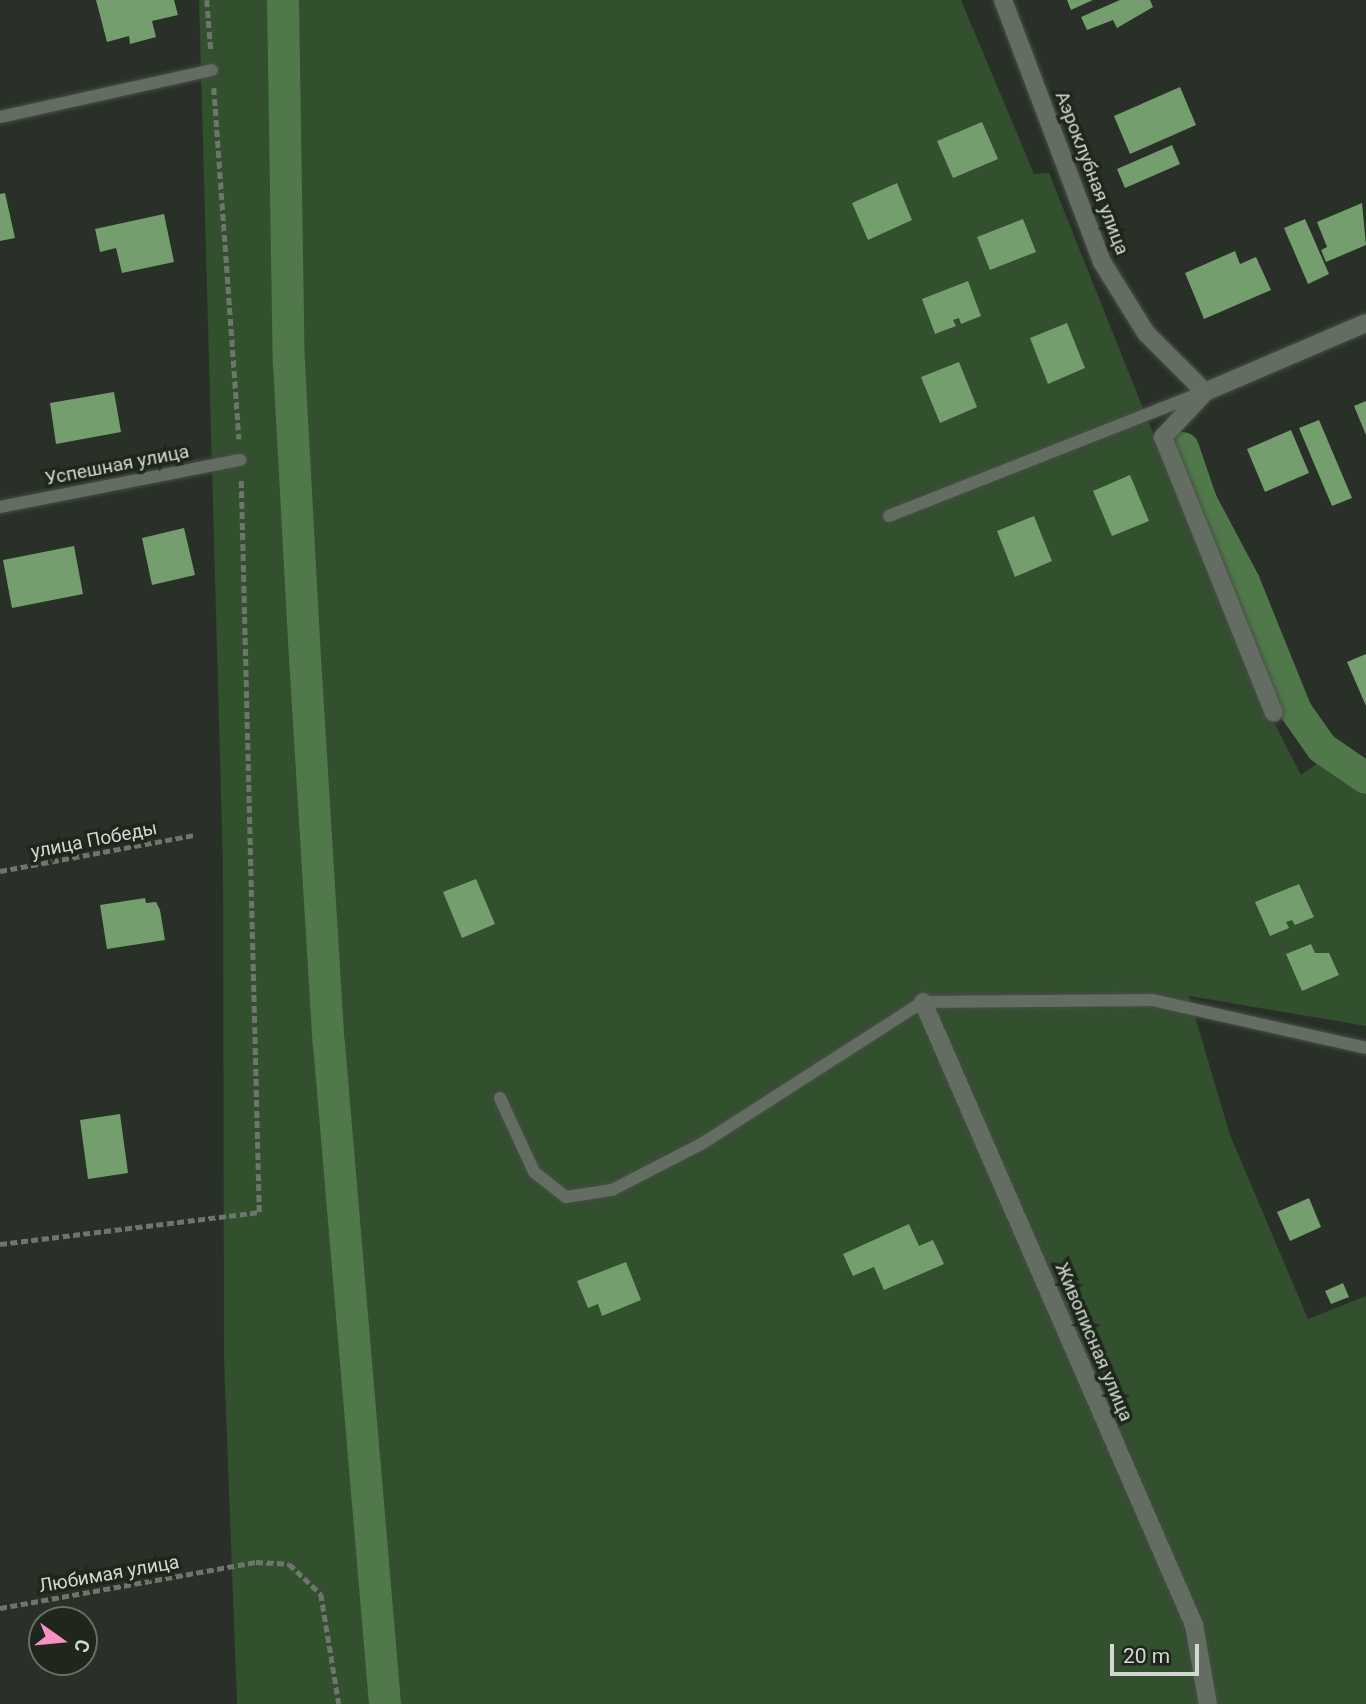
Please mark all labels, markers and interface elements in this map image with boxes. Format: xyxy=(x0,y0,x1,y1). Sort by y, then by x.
street label: Аэроклубная улица xyxy=(1050,88,1134,258)
street label: Успешная улица xyxy=(43,440,191,490)
street label: улица Победы xyxy=(29,817,159,863)
street label: Живописная улица xyxy=(1050,1259,1138,1425)
street label: Любимая улица xyxy=(37,1550,181,1598)
north arrow xyxy=(28,1606,98,1676)
scale bar xyxy=(1114,1630,1203,1674)
text: С xyxy=(69,1637,95,1655)
text: 20 m xyxy=(1123,1644,1170,1668)

